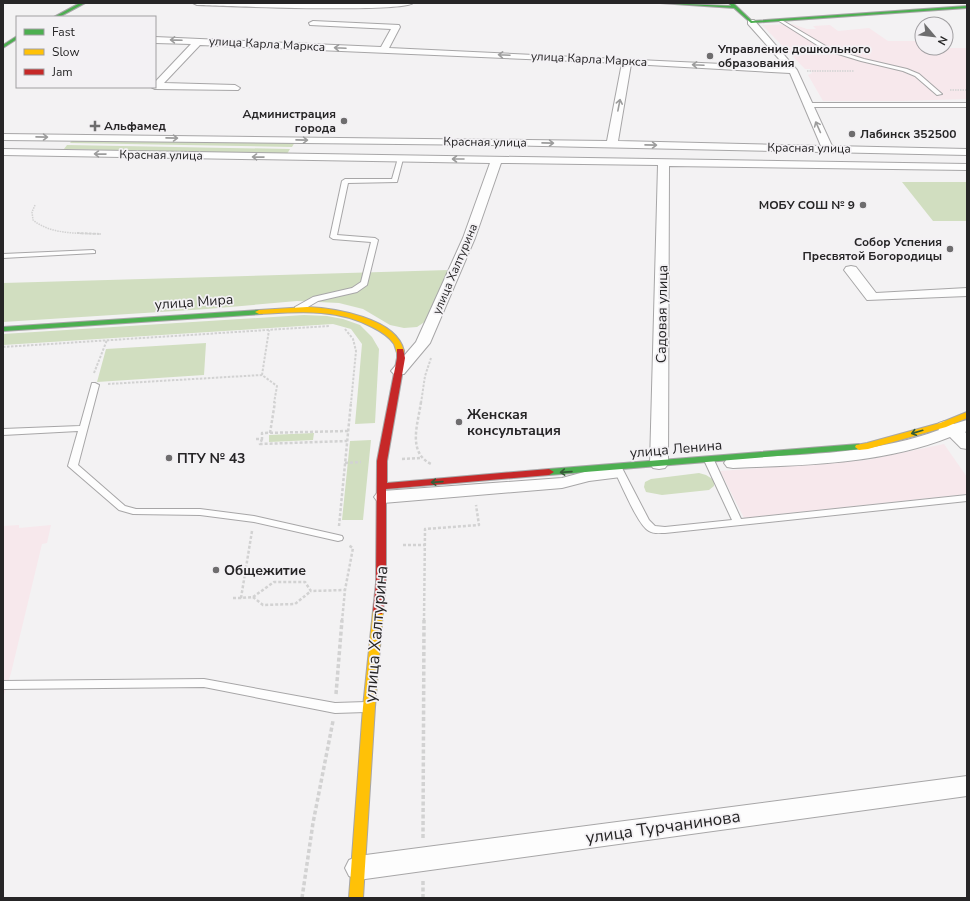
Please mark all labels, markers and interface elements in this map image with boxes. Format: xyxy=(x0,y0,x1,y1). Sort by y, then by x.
legend xyxy=(16,16,156,88)
north arrow xyxy=(914,16,954,56)
text: Fast xyxy=(52,24,75,40)
street label: улица Карла Маркса xyxy=(208,33,326,55)
text: N xyxy=(934,33,951,48)
one-way arrow xyxy=(170,36,183,44)
place label: Управление дошкольного образования xyxy=(717,41,871,71)
text: Slow xyxy=(52,44,80,60)
one-way arrow xyxy=(334,44,347,51)
street label: улица Карла Маркса xyxy=(530,48,648,70)
marker: Управление дошкольного образования xyxy=(705,51,715,61)
one-way arrow xyxy=(498,52,511,59)
one-way arrow xyxy=(692,61,705,68)
text: Jam xyxy=(51,64,73,80)
one-way arrow xyxy=(615,99,623,112)
place label: Администрация города xyxy=(243,106,336,136)
marker: Администрация города xyxy=(339,116,349,126)
place label: Альфамед xyxy=(104,118,166,134)
marker: Альфамед xyxy=(89,120,101,132)
one-way arrow xyxy=(814,121,821,133)
place label: Лабинск 352500 xyxy=(860,126,956,142)
marker: Лабинск 352500 xyxy=(847,129,857,139)
one-way arrow xyxy=(35,133,48,141)
street label: Красная улица xyxy=(443,133,527,151)
one-way arrow xyxy=(165,134,178,142)
one-way arrow xyxy=(295,136,308,144)
one-way arrow xyxy=(541,139,554,147)
street label: Красная улица xyxy=(767,139,851,157)
one-way arrow xyxy=(644,141,657,149)
street label: Красная улица xyxy=(119,146,203,164)
one-way arrow xyxy=(94,150,107,158)
one-way arrow xyxy=(252,153,265,161)
one-way arrow xyxy=(452,155,465,163)
place label: МОБУ СОШ № 9 xyxy=(759,197,855,213)
marker: МОБУ СОШ № 9 xyxy=(858,200,868,210)
street label: улица Халтурина xyxy=(429,221,481,317)
place label: Собор Успения Пресвятой Богородицы xyxy=(803,234,942,264)
marker: Собор Успения Пресвятой Богородицы xyxy=(945,244,955,254)
street label: Садовая улица xyxy=(652,265,672,363)
street label: улица Мира xyxy=(154,290,234,314)
place label: Женская консультация xyxy=(467,405,561,440)
marker: Женская консультация xyxy=(454,417,464,427)
one-way arrow xyxy=(911,429,924,436)
street label: улица Ленина xyxy=(629,435,723,463)
place label: ПТУ № 43 xyxy=(177,449,245,468)
marker: ПТУ № 43 xyxy=(164,453,174,463)
one-way arrow xyxy=(560,469,573,476)
one-way arrow xyxy=(430,479,443,486)
place label: Общежитие xyxy=(224,561,306,580)
marker: Общежитие xyxy=(211,565,221,575)
street label: улица Халтурина xyxy=(359,565,393,703)
street label: улица Турчанинова xyxy=(584,805,742,849)

